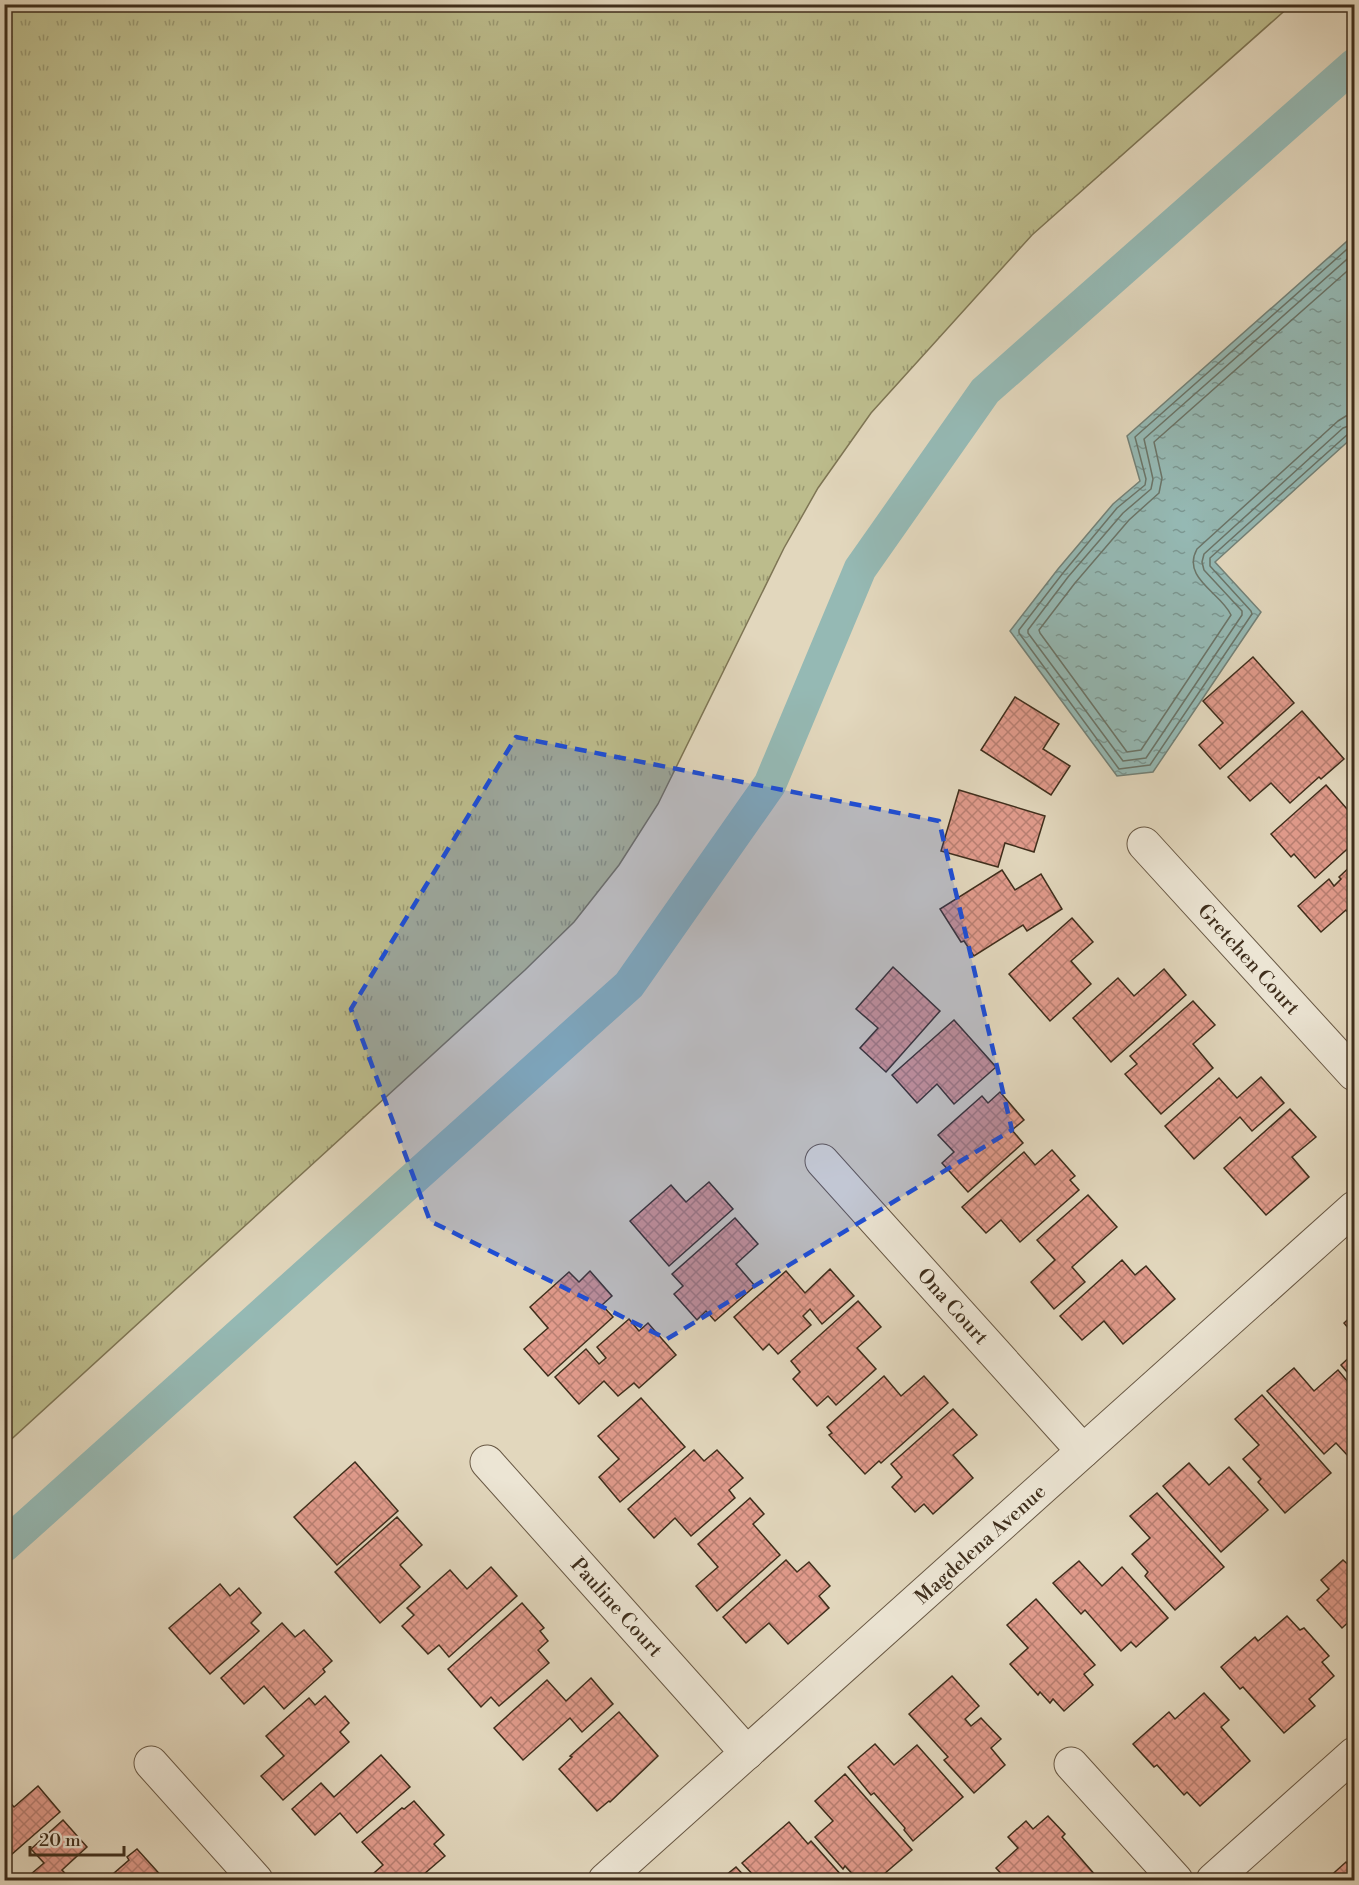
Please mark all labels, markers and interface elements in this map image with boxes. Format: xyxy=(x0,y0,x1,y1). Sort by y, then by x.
street label: Gretchen Court xyxy=(1191,899,1304,1021)
street label: Ona Court xyxy=(911,1264,993,1350)
street label: Magdelena Avenue xyxy=(910,1480,1052,1611)
street label: Pauline Court xyxy=(565,1553,667,1663)
scale bar xyxy=(30,1819,124,1857)
text: 20 m xyxy=(39,1829,81,1852)

